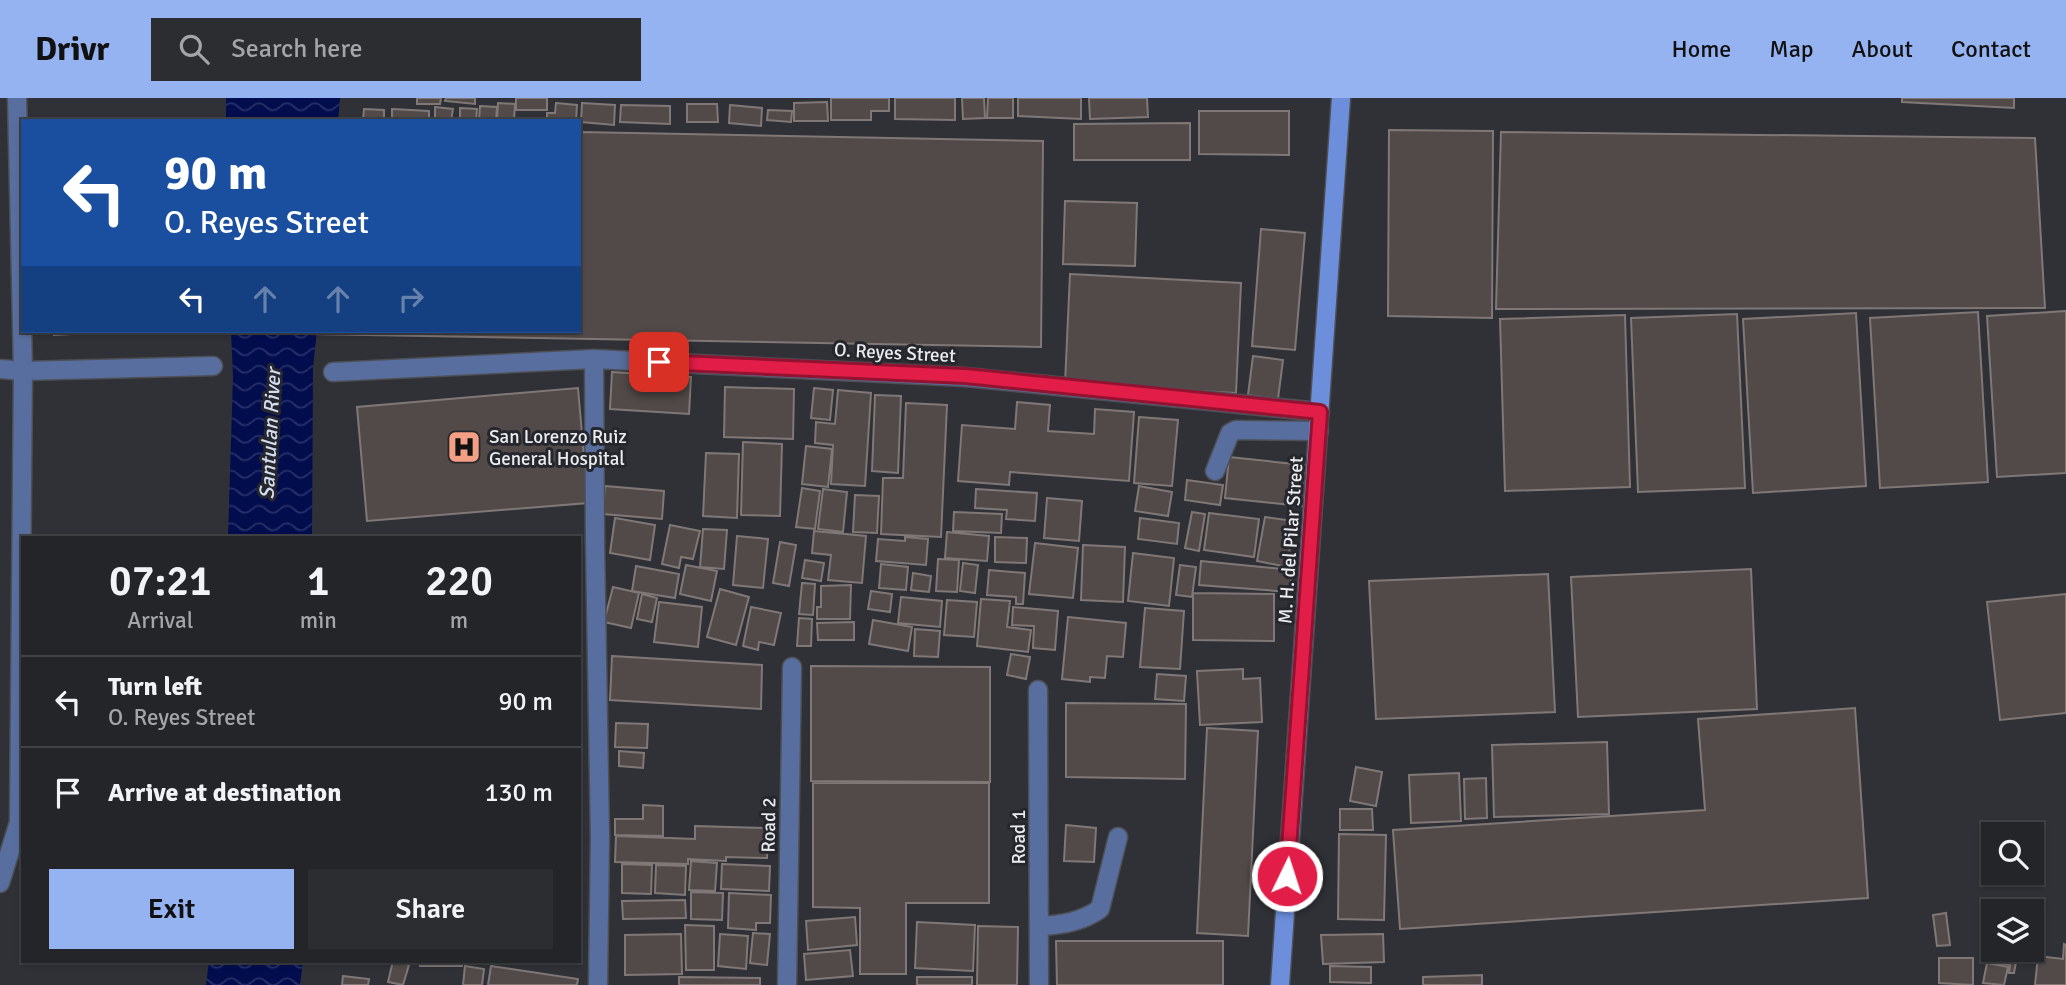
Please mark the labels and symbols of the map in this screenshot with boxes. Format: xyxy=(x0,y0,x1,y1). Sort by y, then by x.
pin xyxy=(629,332,689,392)
street label: O. Reyes Street xyxy=(834,338,957,368)
water label: Santulan River xyxy=(254,365,287,500)
place label: San Lorenzo Ruiz General Hospital xyxy=(489,425,627,471)
hospital icon: San Lorenzo Ruiz General Hospital xyxy=(445,428,483,466)
street label: M. H. del Pilar Street xyxy=(1273,455,1309,625)
street label: Road 2 xyxy=(757,797,781,853)
street label: Road 1 xyxy=(1007,809,1031,865)
position arrow xyxy=(1250,839,1324,913)

